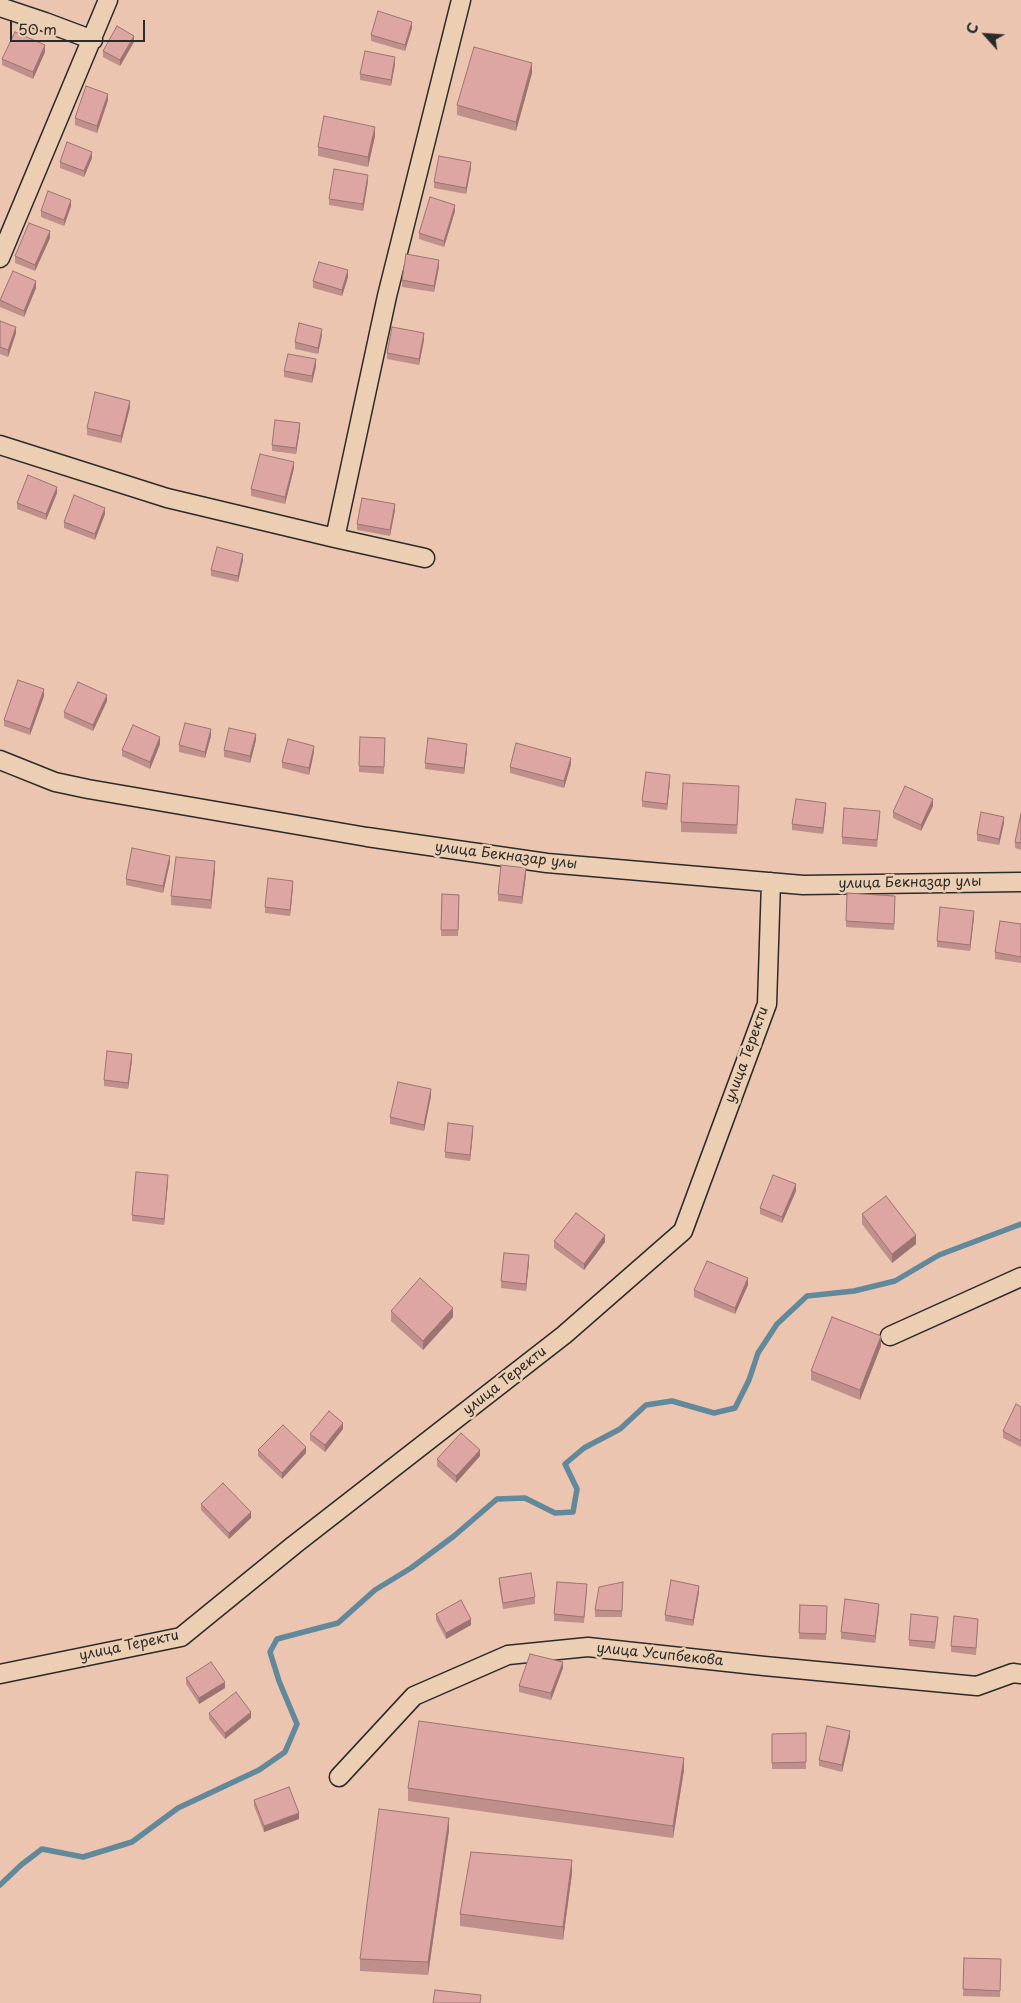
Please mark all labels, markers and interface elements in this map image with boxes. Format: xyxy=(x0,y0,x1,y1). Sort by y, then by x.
scale bar xyxy=(12,10,148,42)
north arrow xyxy=(961,10,1011,60)
text: 50 m xyxy=(18,17,57,40)
text: С xyxy=(960,19,984,38)
street label: улица Бекназар улы xyxy=(434,839,578,873)
street label: улица Бекназар улы xyxy=(838,873,982,893)
street label: улица Теректи xyxy=(722,1005,772,1105)
street label: улица Теректи xyxy=(460,1343,550,1419)
street label: улица Теректи xyxy=(78,1627,180,1665)
street label: улица Усипбекова xyxy=(596,1640,724,1670)

